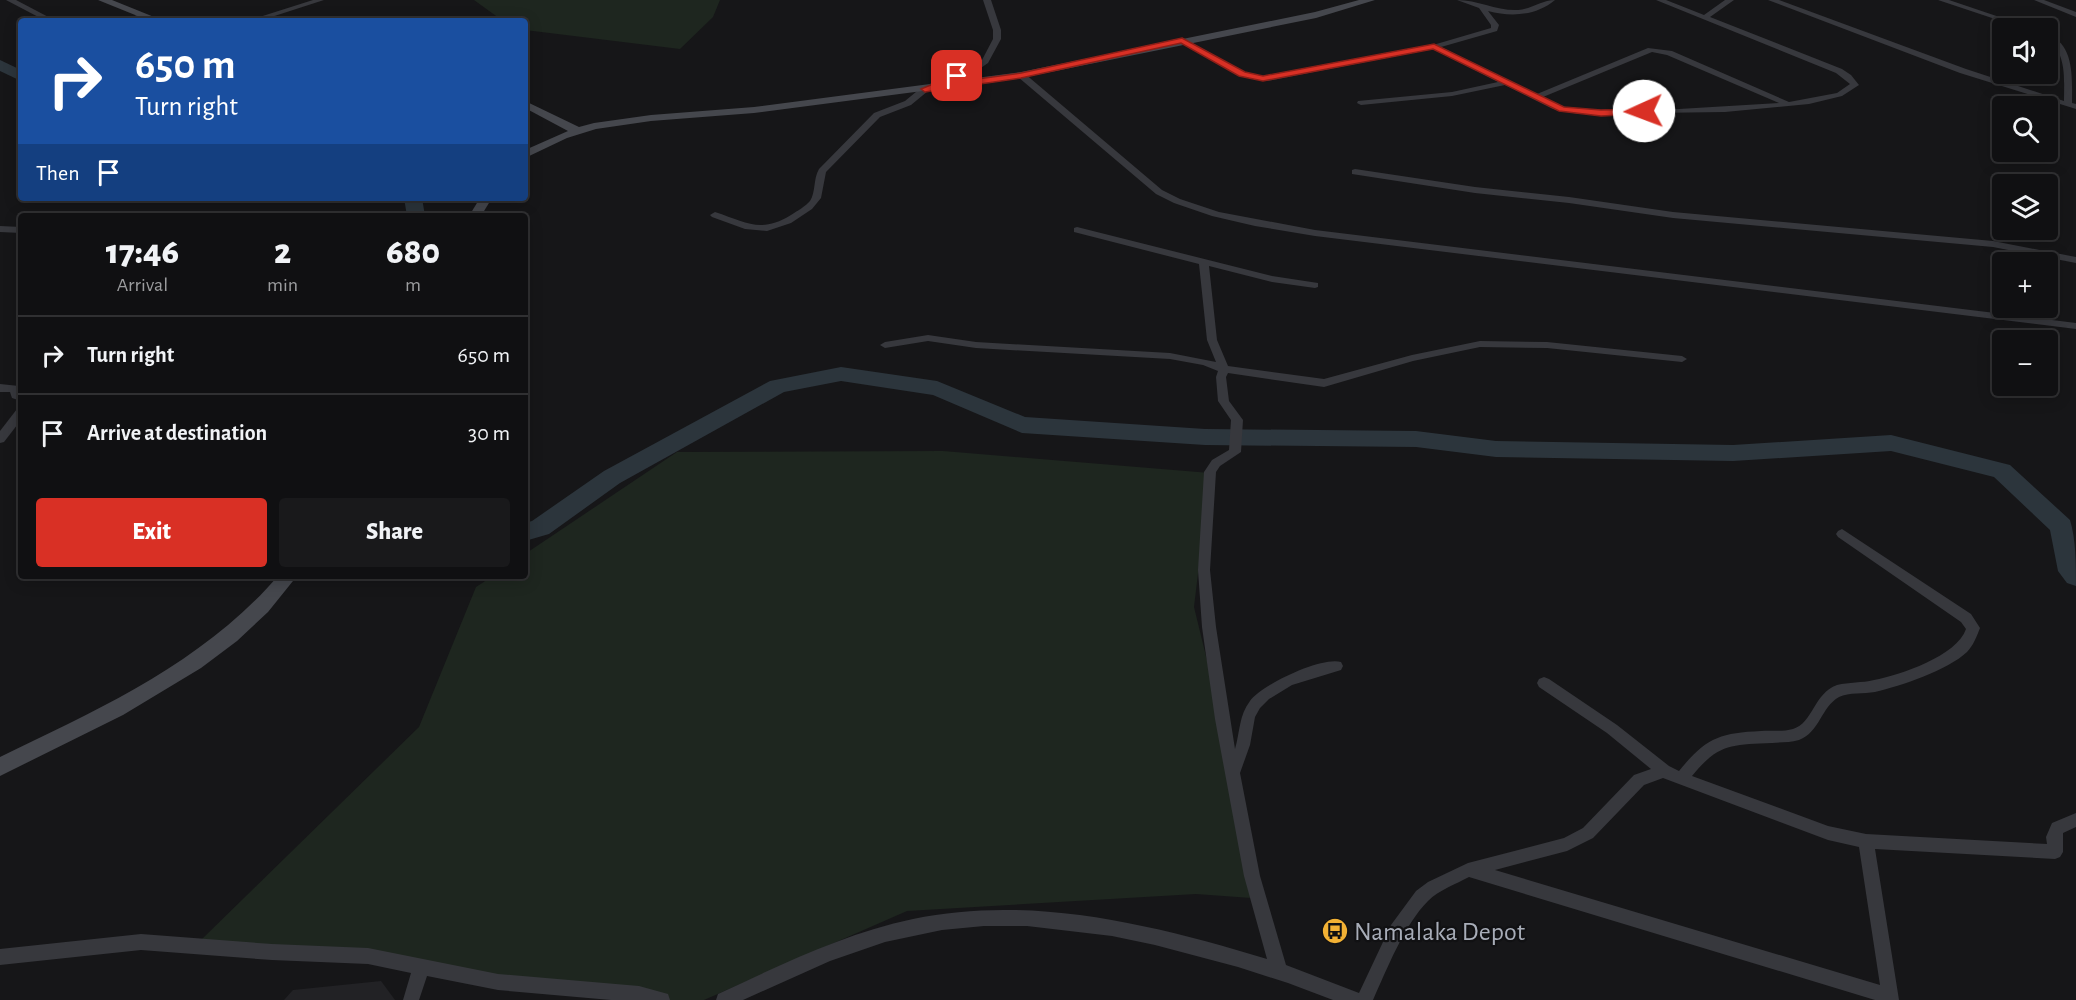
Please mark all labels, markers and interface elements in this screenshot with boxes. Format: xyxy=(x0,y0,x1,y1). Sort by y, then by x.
map controls xyxy=(1992,18,2058,396)
button: sound xyxy=(1992,18,2058,84)
icon: right xyxy=(36,42,114,120)
text: 650 m xyxy=(135,44,236,86)
pin xyxy=(931,50,982,101)
icon: arrive xyxy=(940,59,973,92)
position arrow xyxy=(1612,79,1676,143)
text: Turn right xyxy=(135,93,238,120)
button: search xyxy=(1992,96,2058,162)
icon: arrive xyxy=(92,156,125,189)
text: Then xyxy=(36,162,80,184)
button: layers xyxy=(1992,174,2058,240)
text: 17:46 xyxy=(106,234,179,270)
text: 2 xyxy=(274,234,291,270)
text: 680 xyxy=(386,234,440,270)
button: + xyxy=(1992,252,2058,318)
text: Arrival xyxy=(117,275,168,295)
text: min xyxy=(267,275,298,295)
text: m xyxy=(405,275,421,295)
button: − xyxy=(1992,330,2058,396)
icon: right xyxy=(36,339,69,372)
text: Turn right xyxy=(87,344,174,366)
text: 650 m xyxy=(458,344,510,366)
icon: arrive xyxy=(36,417,69,450)
text: Arrive at destination xyxy=(87,422,267,444)
text: 30 m xyxy=(468,422,510,444)
button: Exit xyxy=(36,498,267,567)
button: Share xyxy=(279,498,510,567)
bus stop icon: Namalaka Depot xyxy=(1320,916,1350,946)
place label: Namalaka Depot xyxy=(1354,919,1525,945)

